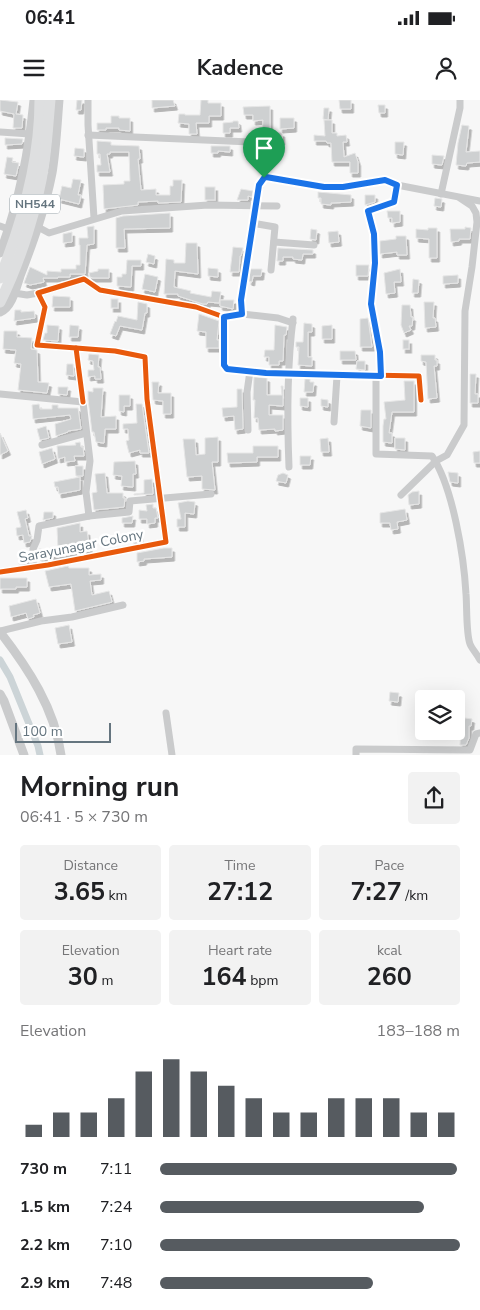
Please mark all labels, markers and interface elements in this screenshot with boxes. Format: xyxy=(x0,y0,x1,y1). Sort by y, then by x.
text: 06:41 xyxy=(25,5,75,31)
text: Kadence xyxy=(197,53,283,83)
icon: menu xyxy=(20,54,48,82)
icon: person xyxy=(432,54,460,82)
pin xyxy=(243,127,285,178)
icon: arrive xyxy=(250,134,278,162)
road number: NH544 xyxy=(10,195,60,214)
street label: Sarayunagar Colony xyxy=(17,524,146,567)
map controls xyxy=(415,690,465,740)
button: layers xyxy=(415,690,465,740)
scale bar xyxy=(15,720,111,743)
text: 100 m xyxy=(22,722,63,741)
text: Morning run xyxy=(20,768,179,806)
button: share xyxy=(408,772,460,824)
text: 06:41 · 5 × 730 m xyxy=(20,806,148,828)
text: Distance xyxy=(63,856,118,875)
text: Time xyxy=(224,856,256,875)
text: Pace xyxy=(374,856,404,875)
text: 3.65 xyxy=(54,875,105,909)
text: 27:12 xyxy=(207,875,273,909)
text: 7:27 xyxy=(350,875,402,909)
text: km xyxy=(105,886,128,905)
text: /km xyxy=(402,886,428,905)
text: Elevation xyxy=(62,941,120,960)
text: Heart rate xyxy=(208,941,272,960)
text: kcal xyxy=(377,941,402,960)
text: 30 xyxy=(68,960,98,994)
text: 164 xyxy=(202,960,247,994)
text: 260 xyxy=(367,960,412,994)
text: m xyxy=(98,971,113,990)
text: bpm xyxy=(247,971,278,990)
text: Elevation xyxy=(20,1020,86,1042)
text: 183–188 m xyxy=(377,1020,460,1042)
text: 730 m xyxy=(20,1158,67,1180)
text: 7:11 xyxy=(100,1158,132,1180)
text: 1.5 km xyxy=(20,1196,70,1218)
text: 7:24 xyxy=(100,1196,132,1218)
text: 2.2 km xyxy=(20,1234,70,1256)
text: 7:10 xyxy=(100,1234,132,1256)
text: 2.9 km xyxy=(20,1272,70,1294)
text: 7:48 xyxy=(100,1272,132,1294)

